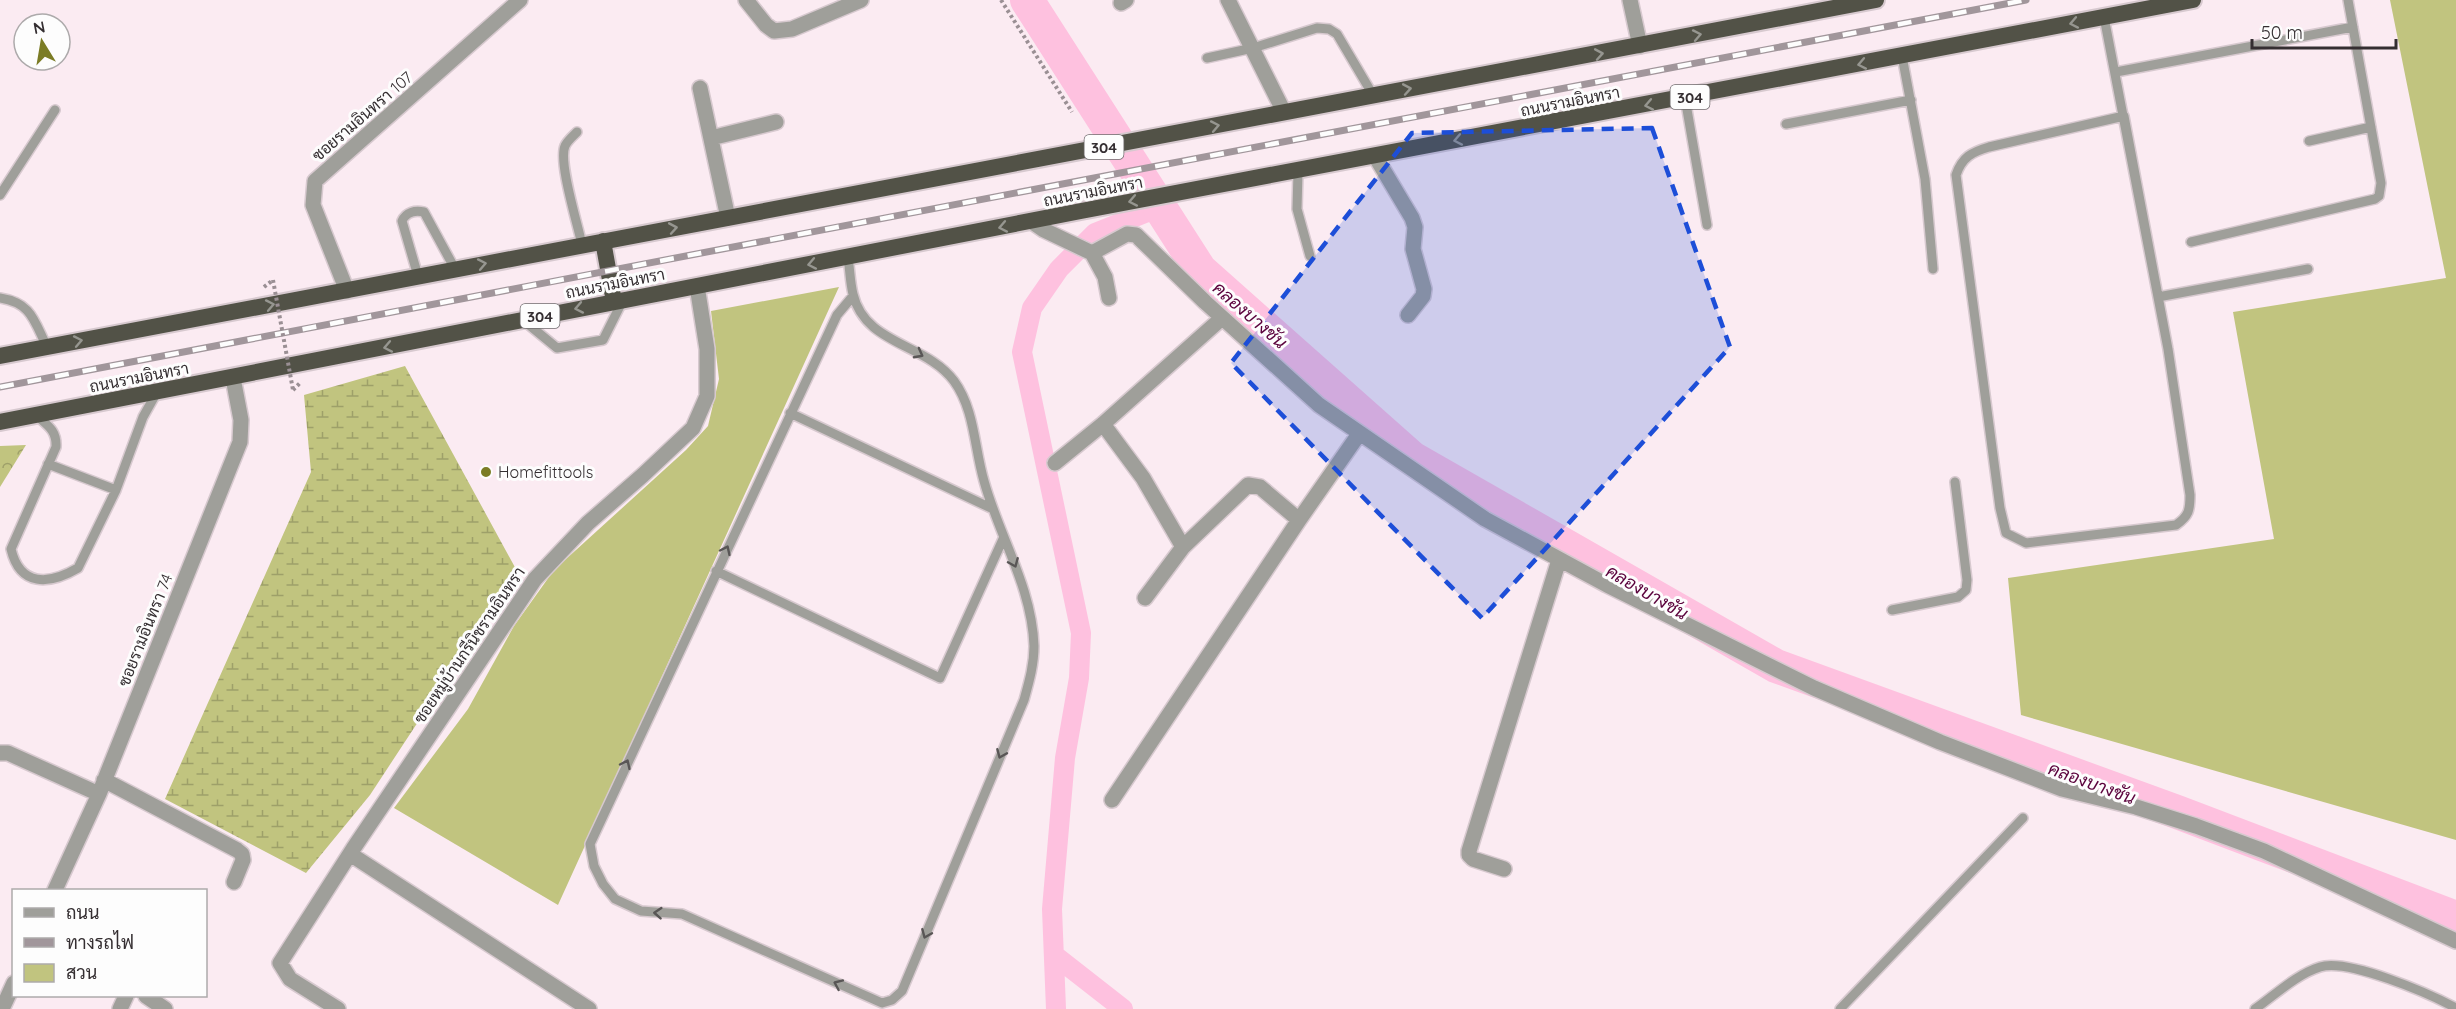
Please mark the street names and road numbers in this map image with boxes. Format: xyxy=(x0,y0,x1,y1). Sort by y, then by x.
street label: ซอยรามอินทรา 107 xyxy=(308,67,416,165)
street label: ถนนรามอินทรา xyxy=(1519,82,1621,120)
road number: 304 xyxy=(1670,85,1710,109)
road number: 304 xyxy=(1084,135,1124,159)
street label: ถนนรามอินทรา xyxy=(1042,172,1144,210)
street label: ถนนรามอินทรา xyxy=(564,264,666,302)
road number: 304 xyxy=(520,304,560,328)
street label: ถนนรามอินทรา xyxy=(88,358,190,396)
street label: ซอยหมู่บ้านกรีนิชรามอินทรา xyxy=(408,562,531,728)
street label: ซอยรามอินทรา 74 xyxy=(113,571,177,689)

